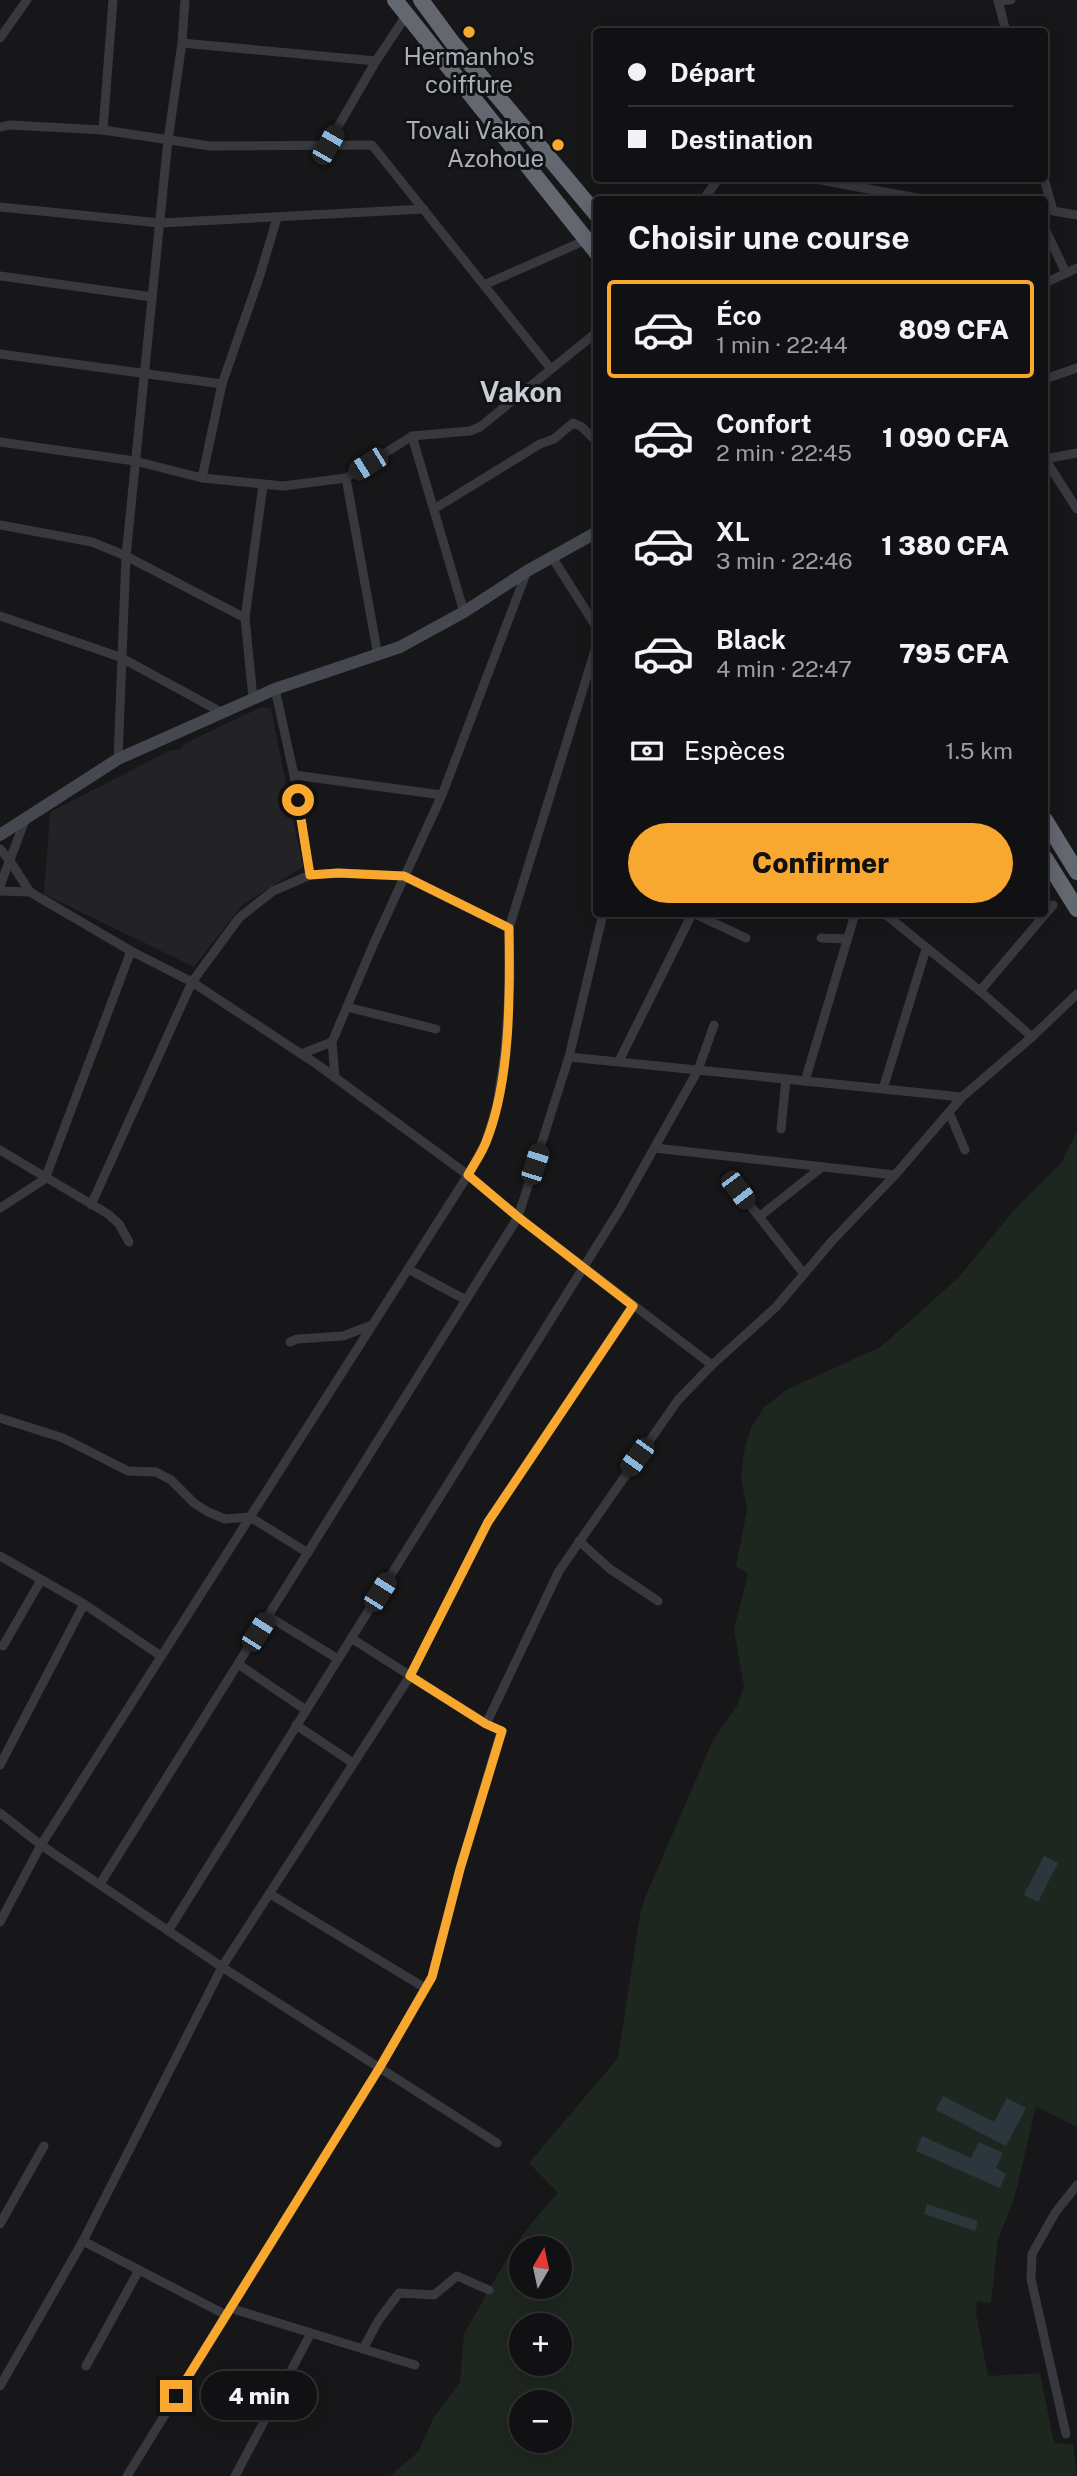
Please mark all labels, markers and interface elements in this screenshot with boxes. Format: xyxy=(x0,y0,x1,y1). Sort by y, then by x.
marker: Hermanho's coiffure xyxy=(461,24,477,40)
place label: Hermanho's coiffure xyxy=(403,42,535,98)
text: Départ xyxy=(670,57,756,88)
place label: Tovali Vakon Azohoue xyxy=(406,116,544,172)
car xyxy=(309,122,348,168)
text: Destination xyxy=(670,124,813,155)
marker: Tovali Vakon Azohoue xyxy=(550,137,566,153)
text: Choisir une course xyxy=(628,219,910,256)
icon: car xyxy=(632,298,695,361)
text: Éco xyxy=(716,300,762,331)
text: 809 CFA xyxy=(899,314,1009,345)
text: 1 min · 22:44 xyxy=(716,331,848,358)
district label: Vakon xyxy=(480,375,562,408)
icon: car xyxy=(632,406,695,469)
text: Confort xyxy=(716,408,812,439)
text: 1 090 CFA xyxy=(882,422,1009,453)
text: 2 min · 22:45 xyxy=(716,439,852,466)
car xyxy=(345,444,392,484)
icon: car xyxy=(632,514,695,577)
text: XL xyxy=(716,516,750,547)
text: 1 380 CFA xyxy=(881,530,1009,561)
text: 3 min · 22:46 xyxy=(716,547,853,574)
icon: car xyxy=(632,622,695,685)
text: Black xyxy=(716,624,786,655)
text: 795 CFA xyxy=(899,638,1009,669)
text: 4 min · 22:47 xyxy=(716,655,852,682)
icon: cash xyxy=(628,732,666,770)
text: Espèces xyxy=(684,735,785,766)
text: 1.5 km xyxy=(945,737,1013,764)
route start xyxy=(282,784,314,816)
button: Confirmer xyxy=(628,823,1013,903)
car xyxy=(519,1141,552,1187)
car xyxy=(717,1167,760,1213)
car xyxy=(617,1434,658,1480)
car xyxy=(360,1569,401,1615)
car xyxy=(238,1609,279,1655)
north arrow xyxy=(509,2236,572,2300)
map controls xyxy=(509,2236,572,2453)
button: + xyxy=(509,2313,572,2376)
callout: 4 min xyxy=(200,2372,316,2420)
route end xyxy=(160,2380,192,2412)
text: 4 min xyxy=(228,2382,290,2409)
button: − xyxy=(509,2390,572,2453)

